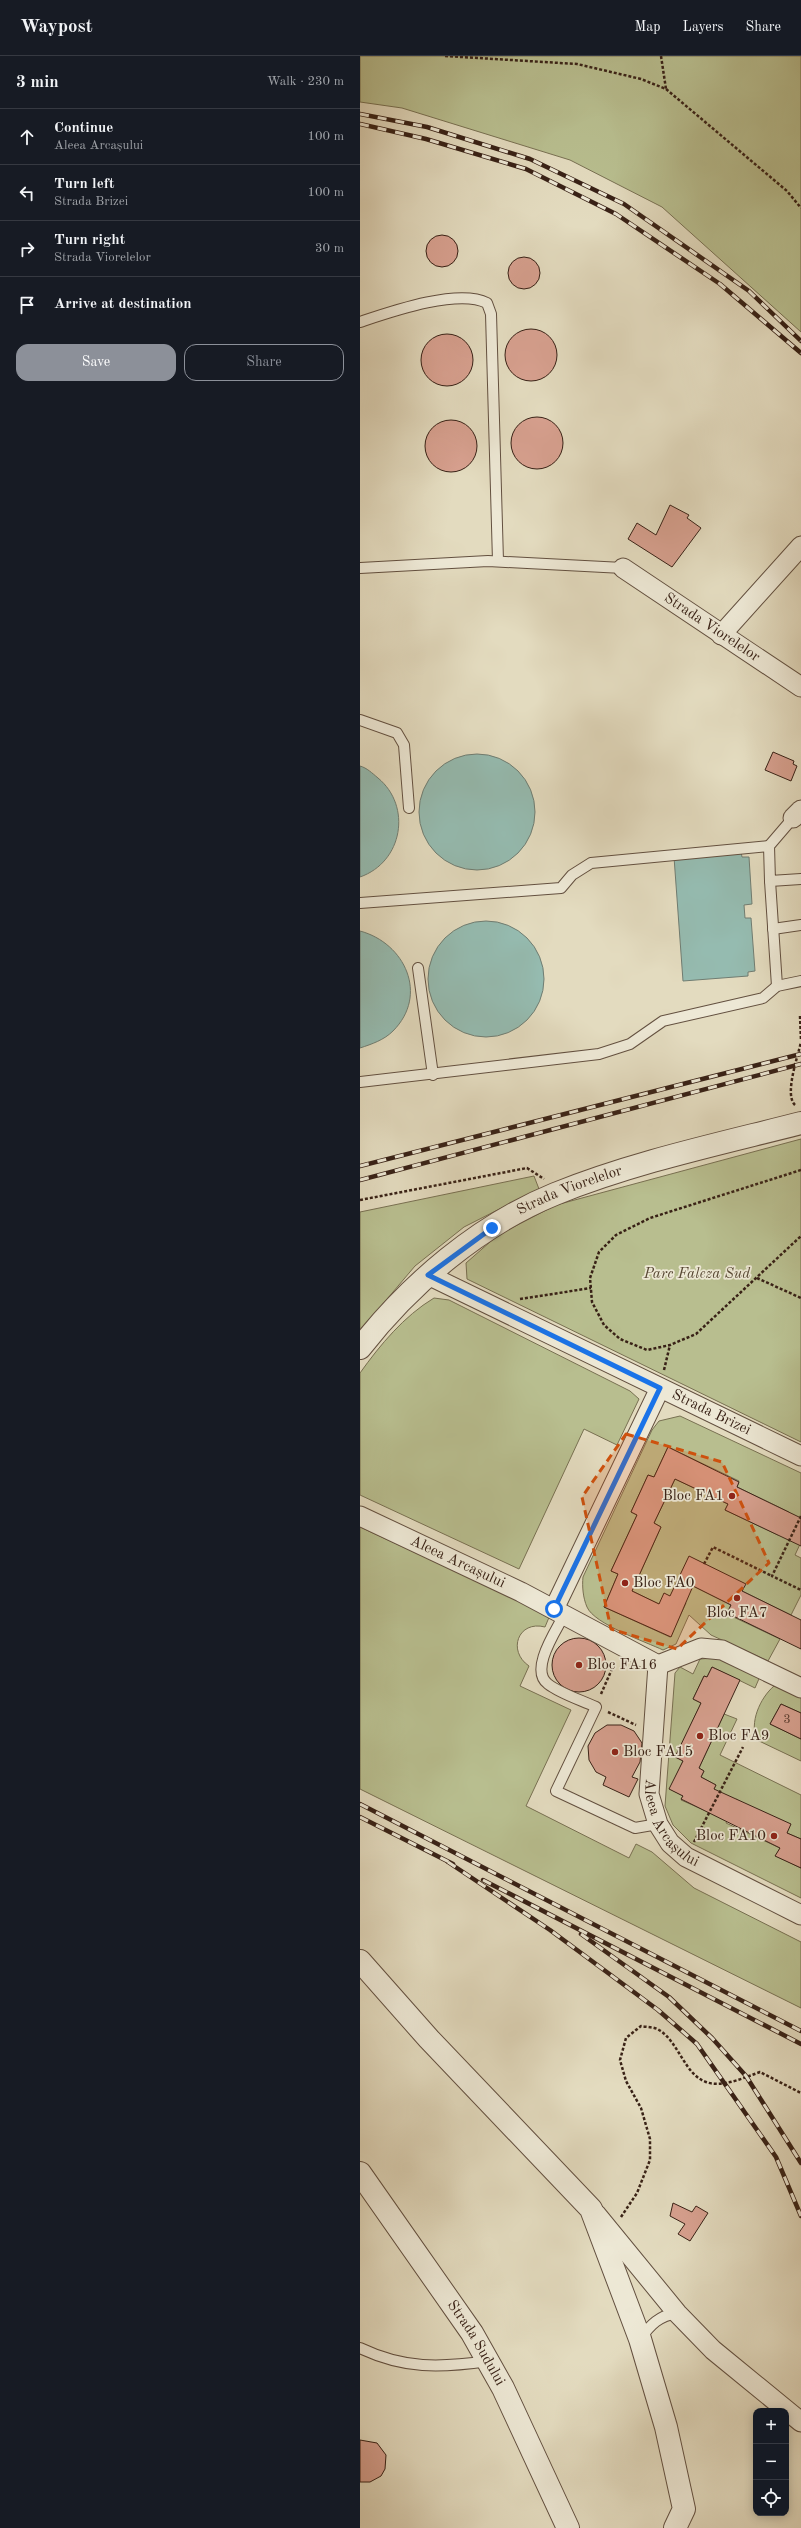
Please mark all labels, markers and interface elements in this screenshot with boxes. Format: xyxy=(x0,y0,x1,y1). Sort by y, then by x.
text: Waypost xyxy=(20,18,93,37)
text: Map xyxy=(635,20,661,34)
text: Layers xyxy=(683,20,724,34)
text: Share xyxy=(746,20,781,34)
text: 3 min xyxy=(16,74,59,91)
text: Walk · 230 m xyxy=(267,75,344,88)
text: Continue xyxy=(54,121,113,136)
icon: ahead xyxy=(16,126,38,148)
text: 100 m xyxy=(307,130,344,143)
text: Aleea Arcașului xyxy=(54,139,143,152)
text: Turn left xyxy=(54,177,114,192)
icon: left xyxy=(16,182,38,204)
text: 100 m xyxy=(307,186,344,199)
text: Strada Brizei xyxy=(54,195,128,208)
text: Turn right xyxy=(54,233,125,248)
icon: right xyxy=(16,238,38,260)
text: 30 m xyxy=(315,242,344,255)
text: Strada Viorelelor xyxy=(54,251,151,264)
icon: arrive xyxy=(16,294,38,316)
text: Arrive at destination xyxy=(54,297,192,312)
button: Save xyxy=(16,344,176,381)
button: Share xyxy=(184,344,344,381)
street label: Strada Viorelelor xyxy=(661,590,763,665)
street label: Strada Viorelelor xyxy=(514,1163,624,1218)
route end xyxy=(483,1219,501,1237)
park label: Parc Faleza Sud xyxy=(643,1267,751,1282)
street label: Strada Brizei xyxy=(670,1387,753,1438)
place label: Bloc FA1 xyxy=(662,1489,724,1504)
marker: Bloc FA1 xyxy=(727,1491,737,1501)
street label: Aleea Arcașului xyxy=(408,1533,508,1591)
place label: Bloc FA0 xyxy=(633,1576,695,1591)
marker: Bloc FA0 xyxy=(620,1578,630,1588)
marker: Bloc FA7 xyxy=(732,1593,742,1603)
route start xyxy=(545,1600,563,1618)
place label: Bloc FA7 xyxy=(706,1606,768,1621)
place label: Bloc FA16 xyxy=(587,1658,657,1673)
marker: Bloc FA16 xyxy=(574,1660,584,1670)
house number: 3 xyxy=(783,1713,791,1726)
place label: Bloc FA9 xyxy=(708,1729,770,1744)
marker: Bloc FA9 xyxy=(695,1731,705,1741)
place label: Bloc FA15 xyxy=(623,1745,693,1760)
marker: Bloc FA15 xyxy=(610,1747,620,1757)
street label: Aleea Arcașului xyxy=(641,1779,701,1870)
place label: Bloc FA10 xyxy=(696,1829,766,1844)
marker: Bloc FA10 xyxy=(769,1831,779,1841)
street label: Strada Sudului xyxy=(444,2298,508,2388)
map controls xyxy=(753,2408,789,2516)
button: + xyxy=(753,2408,789,2444)
button: − xyxy=(753,2444,789,2480)
button: locate xyxy=(753,2480,789,2516)

